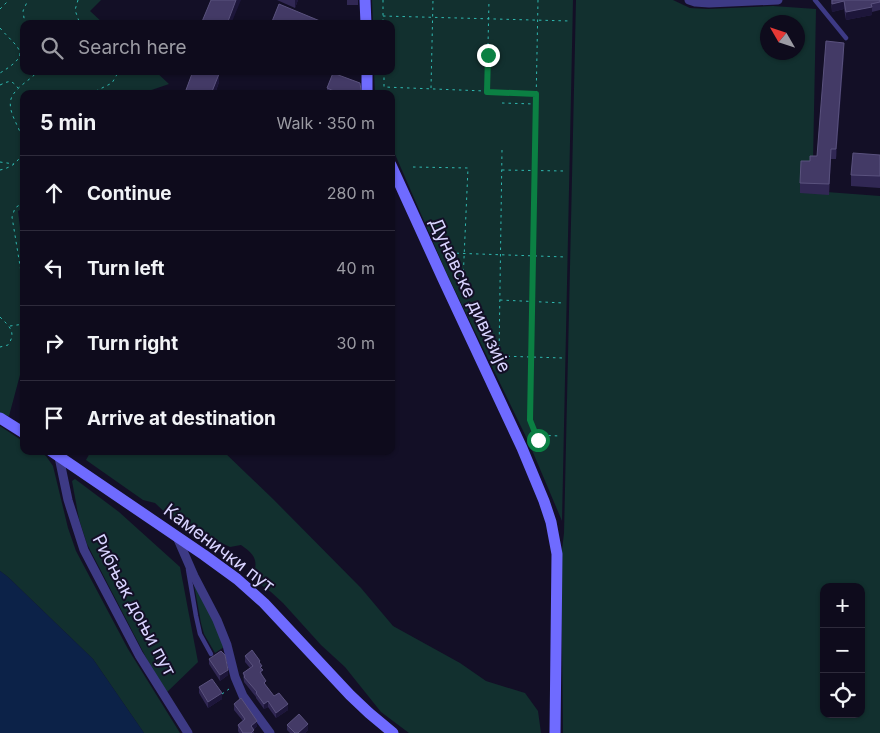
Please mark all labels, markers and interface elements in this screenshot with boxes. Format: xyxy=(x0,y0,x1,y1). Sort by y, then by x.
north arrow xyxy=(760,15,805,60)
search box xyxy=(20,20,395,75)
icon: search xyxy=(38,34,66,62)
text: Search here xyxy=(78,36,187,59)
route end xyxy=(477,44,500,67)
text: 5 min xyxy=(40,110,96,135)
text: Walk · 350 m xyxy=(277,113,375,133)
icon: ahead xyxy=(40,179,68,207)
text: Continue xyxy=(87,182,172,205)
text: 280 m xyxy=(327,183,375,203)
street label: Дунавске дивизије xyxy=(425,214,515,375)
icon: left xyxy=(40,254,68,282)
text: Turn left xyxy=(87,257,165,280)
text: 40 m xyxy=(336,258,375,278)
icon: right xyxy=(40,329,68,357)
text: Turn right xyxy=(87,332,178,355)
text: 30 m xyxy=(337,333,375,353)
icon: arrive xyxy=(40,404,68,432)
text: Arrive at destination xyxy=(87,407,276,430)
route start xyxy=(527,429,550,452)
street label: Каменички пут xyxy=(160,499,279,596)
street label: Рибњак доњи пут xyxy=(88,531,181,679)
map controls xyxy=(820,583,865,718)
button: + xyxy=(820,583,865,628)
button: − xyxy=(820,628,865,673)
button: locate xyxy=(820,673,865,718)

